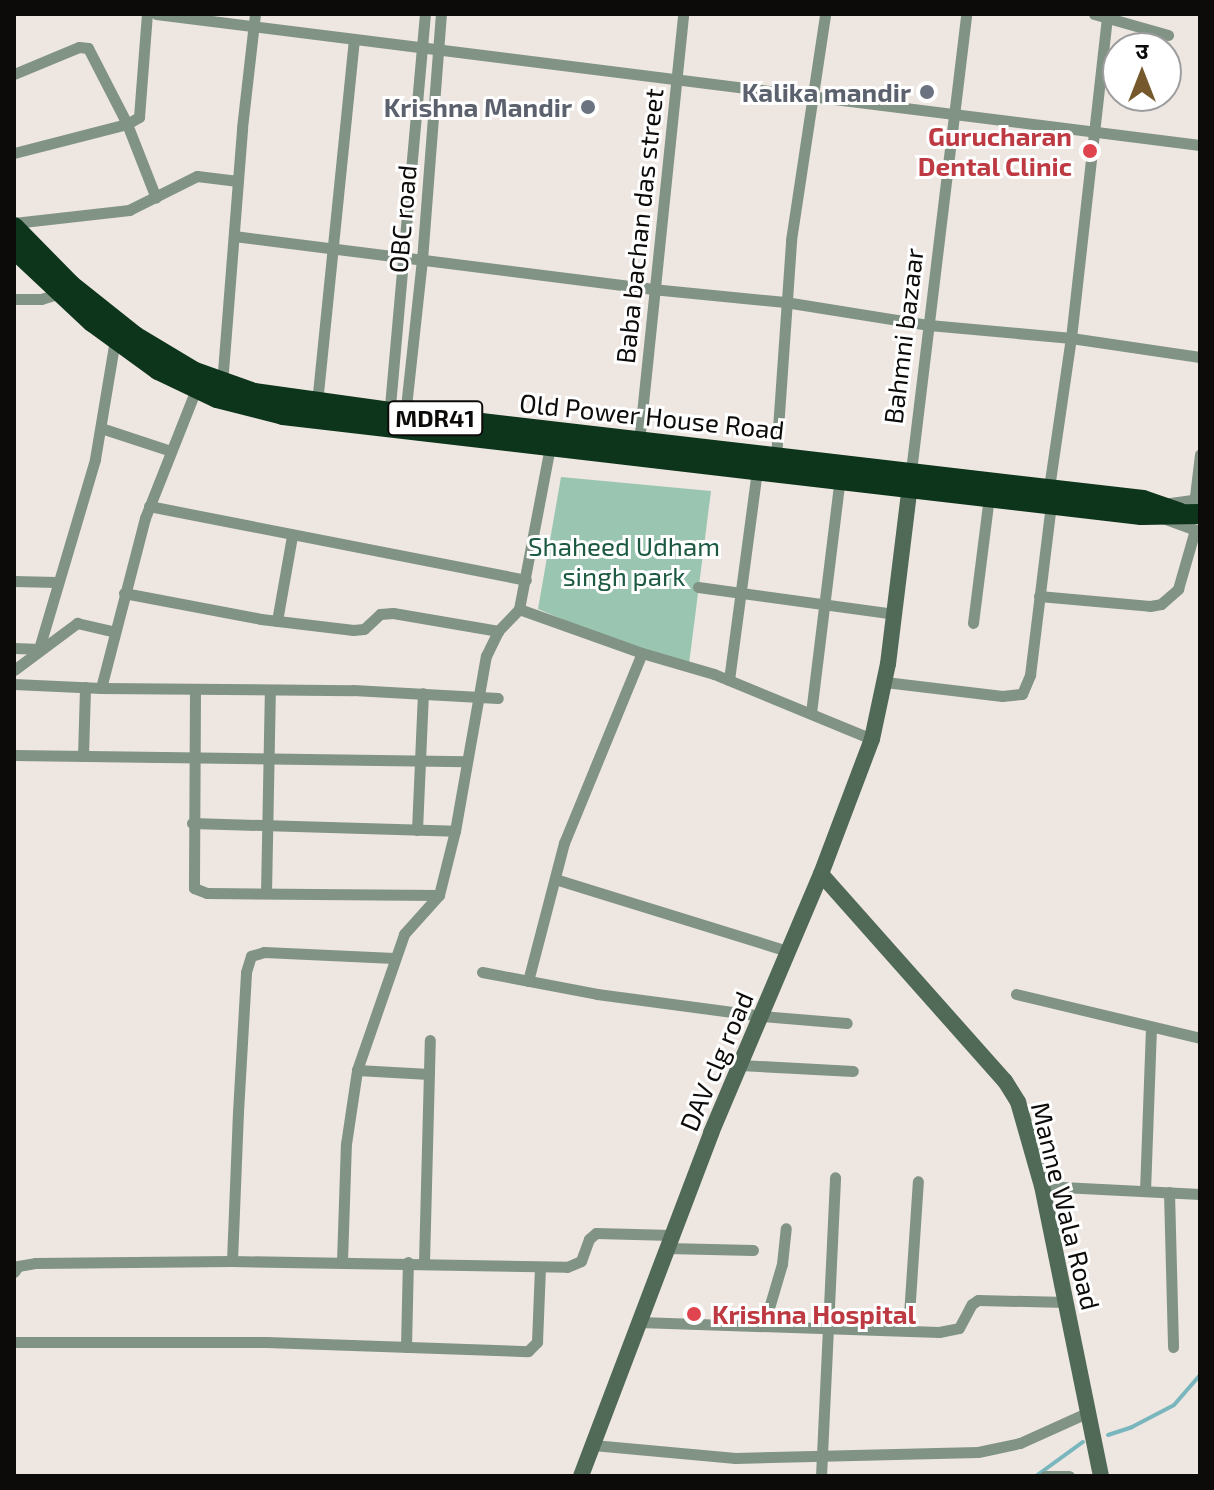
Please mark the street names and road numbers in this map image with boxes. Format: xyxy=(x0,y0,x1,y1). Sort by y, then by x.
street label: Baba bachan das street xyxy=(609,87,669,365)
street label: OBC road xyxy=(382,164,422,274)
street label: Bahmni bazaar xyxy=(877,246,929,426)
street label: Old Power House Road xyxy=(518,387,786,445)
road number: MDR41 xyxy=(387,398,483,438)
street label: DAV clg road xyxy=(673,986,759,1136)
street label: Manne Wala Road xyxy=(1025,1099,1107,1313)

